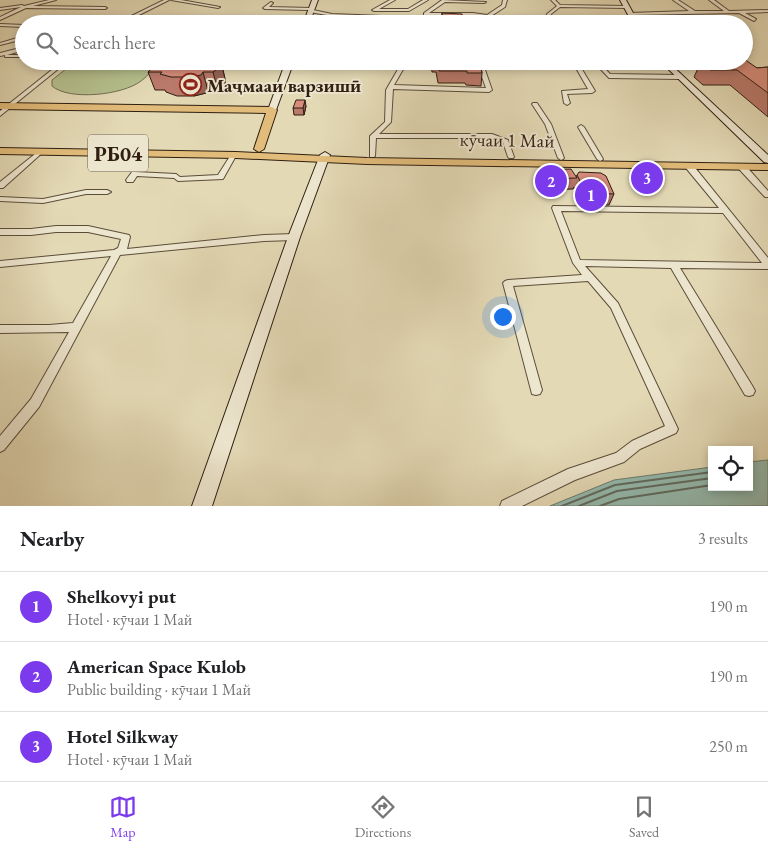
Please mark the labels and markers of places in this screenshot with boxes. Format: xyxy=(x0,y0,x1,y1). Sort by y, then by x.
sports icon: Маҷмааи варзишӣ xyxy=(179,73,203,97)
place label: Маҷмааи варзишӣ xyxy=(207,73,361,98)
pin: 3 xyxy=(631,159,663,197)
pin: 2 xyxy=(535,162,567,200)
pin: 1 xyxy=(575,176,607,214)

